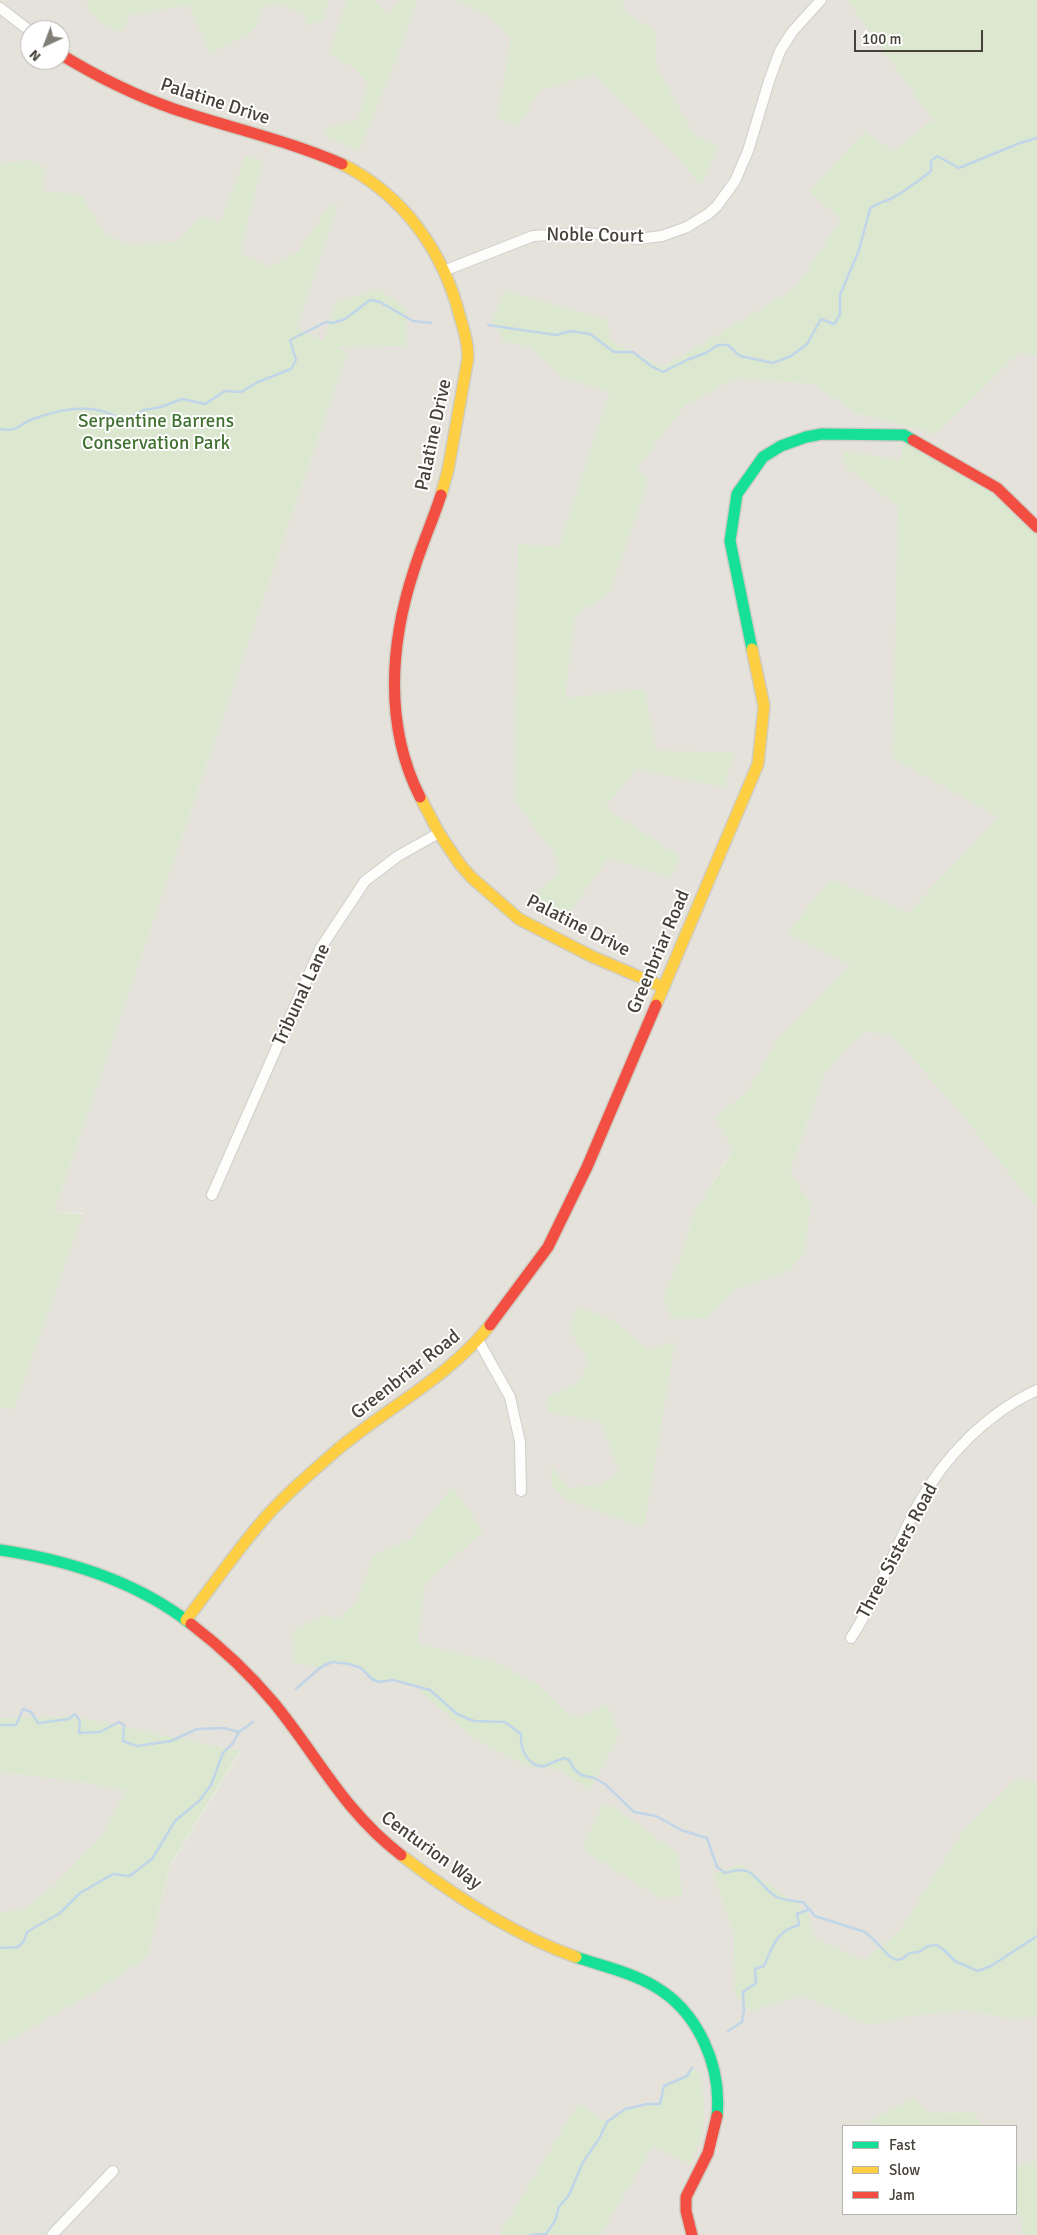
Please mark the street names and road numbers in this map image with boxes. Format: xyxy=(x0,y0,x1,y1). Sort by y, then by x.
street label: Palatine Drive xyxy=(157,74,273,130)
street label: Noble Court xyxy=(546,224,644,248)
street label: Palatine Drive xyxy=(411,377,457,493)
street label: Greenbriar Road xyxy=(623,887,695,1017)
street label: Palatine Drive xyxy=(522,890,634,962)
street label: Tribunal Lane xyxy=(268,940,336,1050)
street label: Greenbriar Road xyxy=(347,1325,465,1425)
street label: Three Sisters Road xyxy=(853,1480,943,1622)
street label: Centurion Way xyxy=(376,1807,486,1895)

